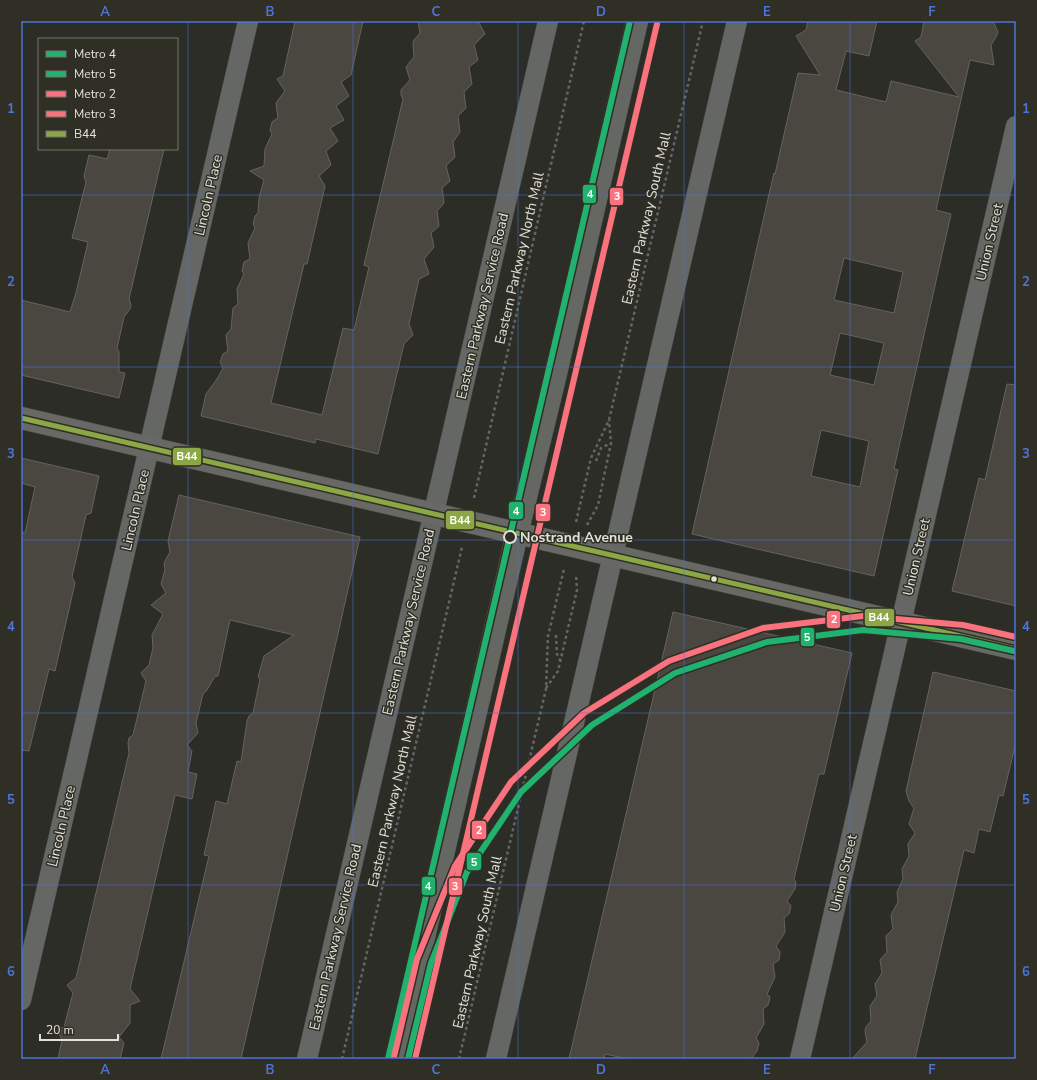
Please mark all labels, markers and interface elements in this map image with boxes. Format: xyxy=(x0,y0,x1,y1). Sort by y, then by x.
text: A xyxy=(100,3,110,21)
text: B xyxy=(266,3,275,21)
text: C xyxy=(432,3,441,21)
text: D xyxy=(596,3,606,21)
text: E xyxy=(763,3,771,21)
text: F xyxy=(928,3,936,21)
legend xyxy=(38,38,178,150)
text: Metro 4 xyxy=(74,46,116,62)
text: Metro 5 xyxy=(74,66,116,82)
text: Metro 2 xyxy=(74,86,116,102)
text: 1 xyxy=(7,100,15,118)
text: 1 xyxy=(1022,100,1030,118)
text: Metro 3 xyxy=(74,106,116,122)
text: B44 xyxy=(74,126,97,142)
street label: Eastern Parkway South Mall xyxy=(617,129,676,306)
street label: Lincoln Place xyxy=(190,153,227,238)
street label: Eastern Parkway North Mall xyxy=(490,169,549,346)
line badge: 4 xyxy=(582,184,597,204)
text: 4 xyxy=(587,187,594,202)
line badge: 3 xyxy=(609,187,624,206)
text: 3 xyxy=(614,189,620,204)
street label: Union Street xyxy=(971,201,1008,283)
street label: Eastern Parkway Service Road xyxy=(452,211,513,401)
text: 2 xyxy=(7,273,15,291)
text: 2 xyxy=(1022,273,1030,291)
text: 3 xyxy=(7,445,15,463)
text: 3 xyxy=(1022,445,1030,463)
line badge: B44 xyxy=(172,447,202,466)
text: B44 xyxy=(177,449,198,464)
street label: Lincoln Place xyxy=(117,468,154,553)
line badge: 4 xyxy=(508,501,524,520)
line badge: 3 xyxy=(535,503,551,522)
text: 4 xyxy=(513,504,520,519)
text: 3 xyxy=(540,505,546,520)
line badge: B44 xyxy=(445,510,475,530)
text: B44 xyxy=(450,513,471,528)
street label: Union Street xyxy=(898,516,935,598)
street label: Eastern Parkway Service Road xyxy=(378,527,439,717)
place label: Nostrand Avenue xyxy=(520,528,633,547)
marker: Nostrand Avenue xyxy=(503,530,517,544)
unlabelled marker xyxy=(709,574,719,584)
line badge: B44 xyxy=(864,608,895,627)
line badge: 2 xyxy=(826,610,841,629)
text: B44 xyxy=(869,610,890,625)
text: 2 xyxy=(831,612,838,627)
text: 4 xyxy=(7,618,15,636)
text: 4 xyxy=(1022,618,1030,636)
line badge: 5 xyxy=(800,627,815,647)
text: 5 xyxy=(804,630,811,645)
street label: Eastern Parkway North Mall xyxy=(363,712,422,889)
street label: Lincoln Place xyxy=(43,784,80,869)
text: 5 xyxy=(7,791,15,809)
text: 5 xyxy=(1022,791,1030,809)
line badge: 2 xyxy=(471,820,487,840)
text: 2 xyxy=(476,823,483,838)
street label: Union Street xyxy=(825,832,862,914)
street label: Eastern Parkway Service Road xyxy=(305,842,366,1032)
line badge: 5 xyxy=(466,852,482,871)
street label: Eastern Parkway South Mall xyxy=(448,853,507,1030)
text: 5 xyxy=(471,855,478,870)
line badge: 4 xyxy=(421,876,436,896)
line badge: 3 xyxy=(448,877,463,896)
text: 4 xyxy=(425,879,432,894)
text: 3 xyxy=(452,879,458,894)
text: 6 xyxy=(7,963,15,981)
text: 6 xyxy=(1022,963,1030,981)
scale bar xyxy=(40,1016,118,1042)
text: 20 m xyxy=(46,1022,74,1038)
text: A xyxy=(100,1061,110,1079)
text: B xyxy=(266,1061,275,1079)
text: C xyxy=(432,1061,441,1079)
text: D xyxy=(596,1061,606,1079)
text: E xyxy=(763,1061,771,1079)
text: F xyxy=(928,1061,936,1079)

